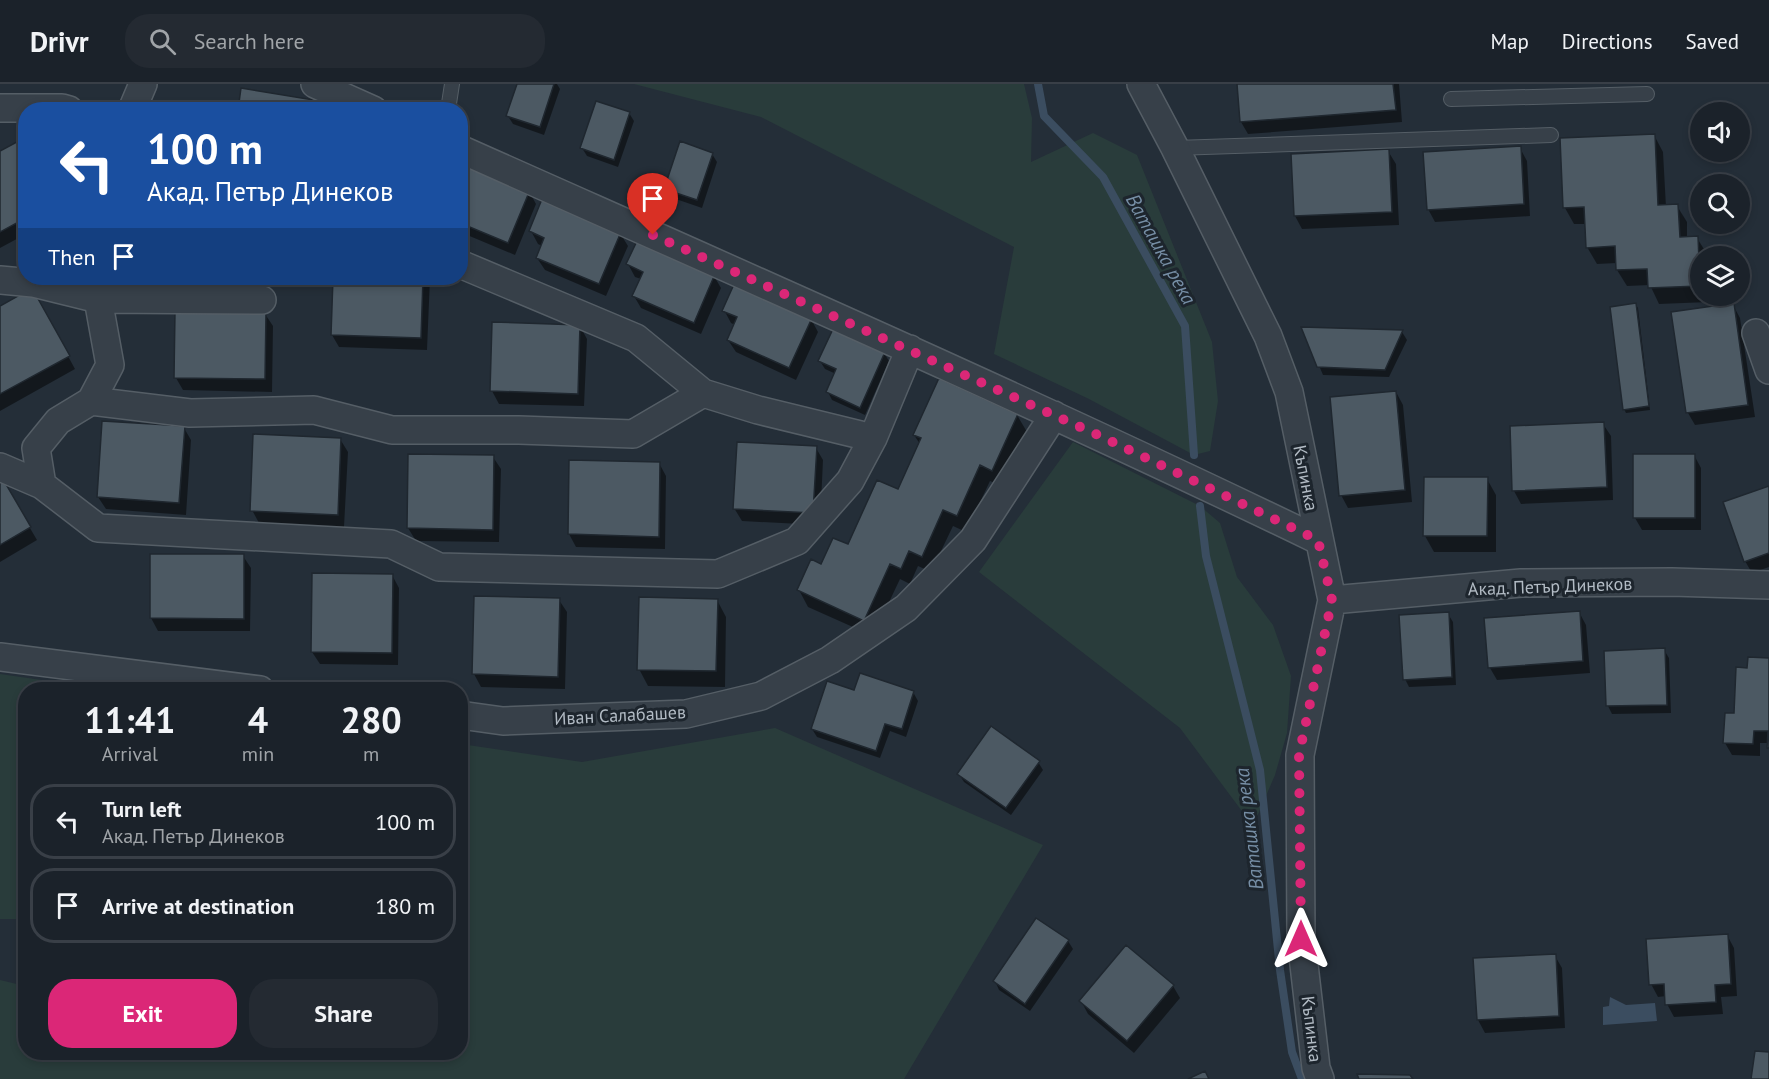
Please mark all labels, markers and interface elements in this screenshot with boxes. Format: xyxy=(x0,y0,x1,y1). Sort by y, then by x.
search box xyxy=(125,14,545,68)
text: Drivr xyxy=(30,23,89,60)
icon: search xyxy=(146,25,179,58)
text: Search here xyxy=(194,27,305,55)
text: Map xyxy=(1490,28,1529,55)
text: Directions xyxy=(1562,28,1653,55)
text: Saved xyxy=(1686,28,1739,55)
map controls xyxy=(1690,102,1750,306)
button: sound xyxy=(1690,102,1750,162)
text: 100 m xyxy=(147,121,263,176)
icon: left xyxy=(48,126,126,204)
pin xyxy=(627,173,678,235)
text: Акад. Петър Динеков xyxy=(147,174,394,208)
button: search xyxy=(1690,174,1750,234)
icon: arrive xyxy=(636,182,669,215)
water label: Ваташка река xyxy=(1120,189,1202,309)
icon: arrive xyxy=(107,240,140,273)
text: Then xyxy=(48,243,95,271)
button: layers xyxy=(1690,246,1750,306)
street label: Къпинка xyxy=(1288,443,1324,513)
street label: Акад. Петър Динеков xyxy=(1467,572,1633,600)
text: 11:41 xyxy=(84,696,176,743)
text: 4 xyxy=(248,696,268,743)
text: 280 xyxy=(341,696,402,743)
street label: Иван Салабашев xyxy=(554,700,686,730)
text: Arrival xyxy=(102,741,158,767)
text: min xyxy=(242,741,274,767)
text: m xyxy=(363,741,379,767)
water label: Ваташка река xyxy=(1229,766,1269,891)
text: Turn left xyxy=(102,795,182,823)
icon: left xyxy=(51,805,84,838)
text: 100 m xyxy=(375,808,435,836)
text: Акад. Петър Динеков xyxy=(102,823,285,849)
icon: arrive xyxy=(51,889,84,922)
text: Arrive at destination xyxy=(102,892,294,920)
text: 180 m xyxy=(375,892,435,920)
position arrow xyxy=(1269,907,1333,971)
button: Exit xyxy=(48,979,237,1048)
button: Share xyxy=(249,979,438,1048)
street label: Къпинка xyxy=(1297,995,1327,1063)

